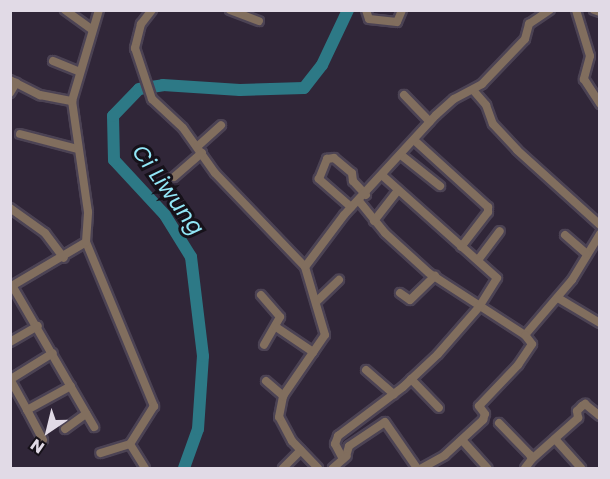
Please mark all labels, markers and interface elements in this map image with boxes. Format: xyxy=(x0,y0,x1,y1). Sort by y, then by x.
water label: Ci Liwung xyxy=(126,140,210,240)
north arrow xyxy=(18,401,78,461)
text: N xyxy=(26,433,49,459)

